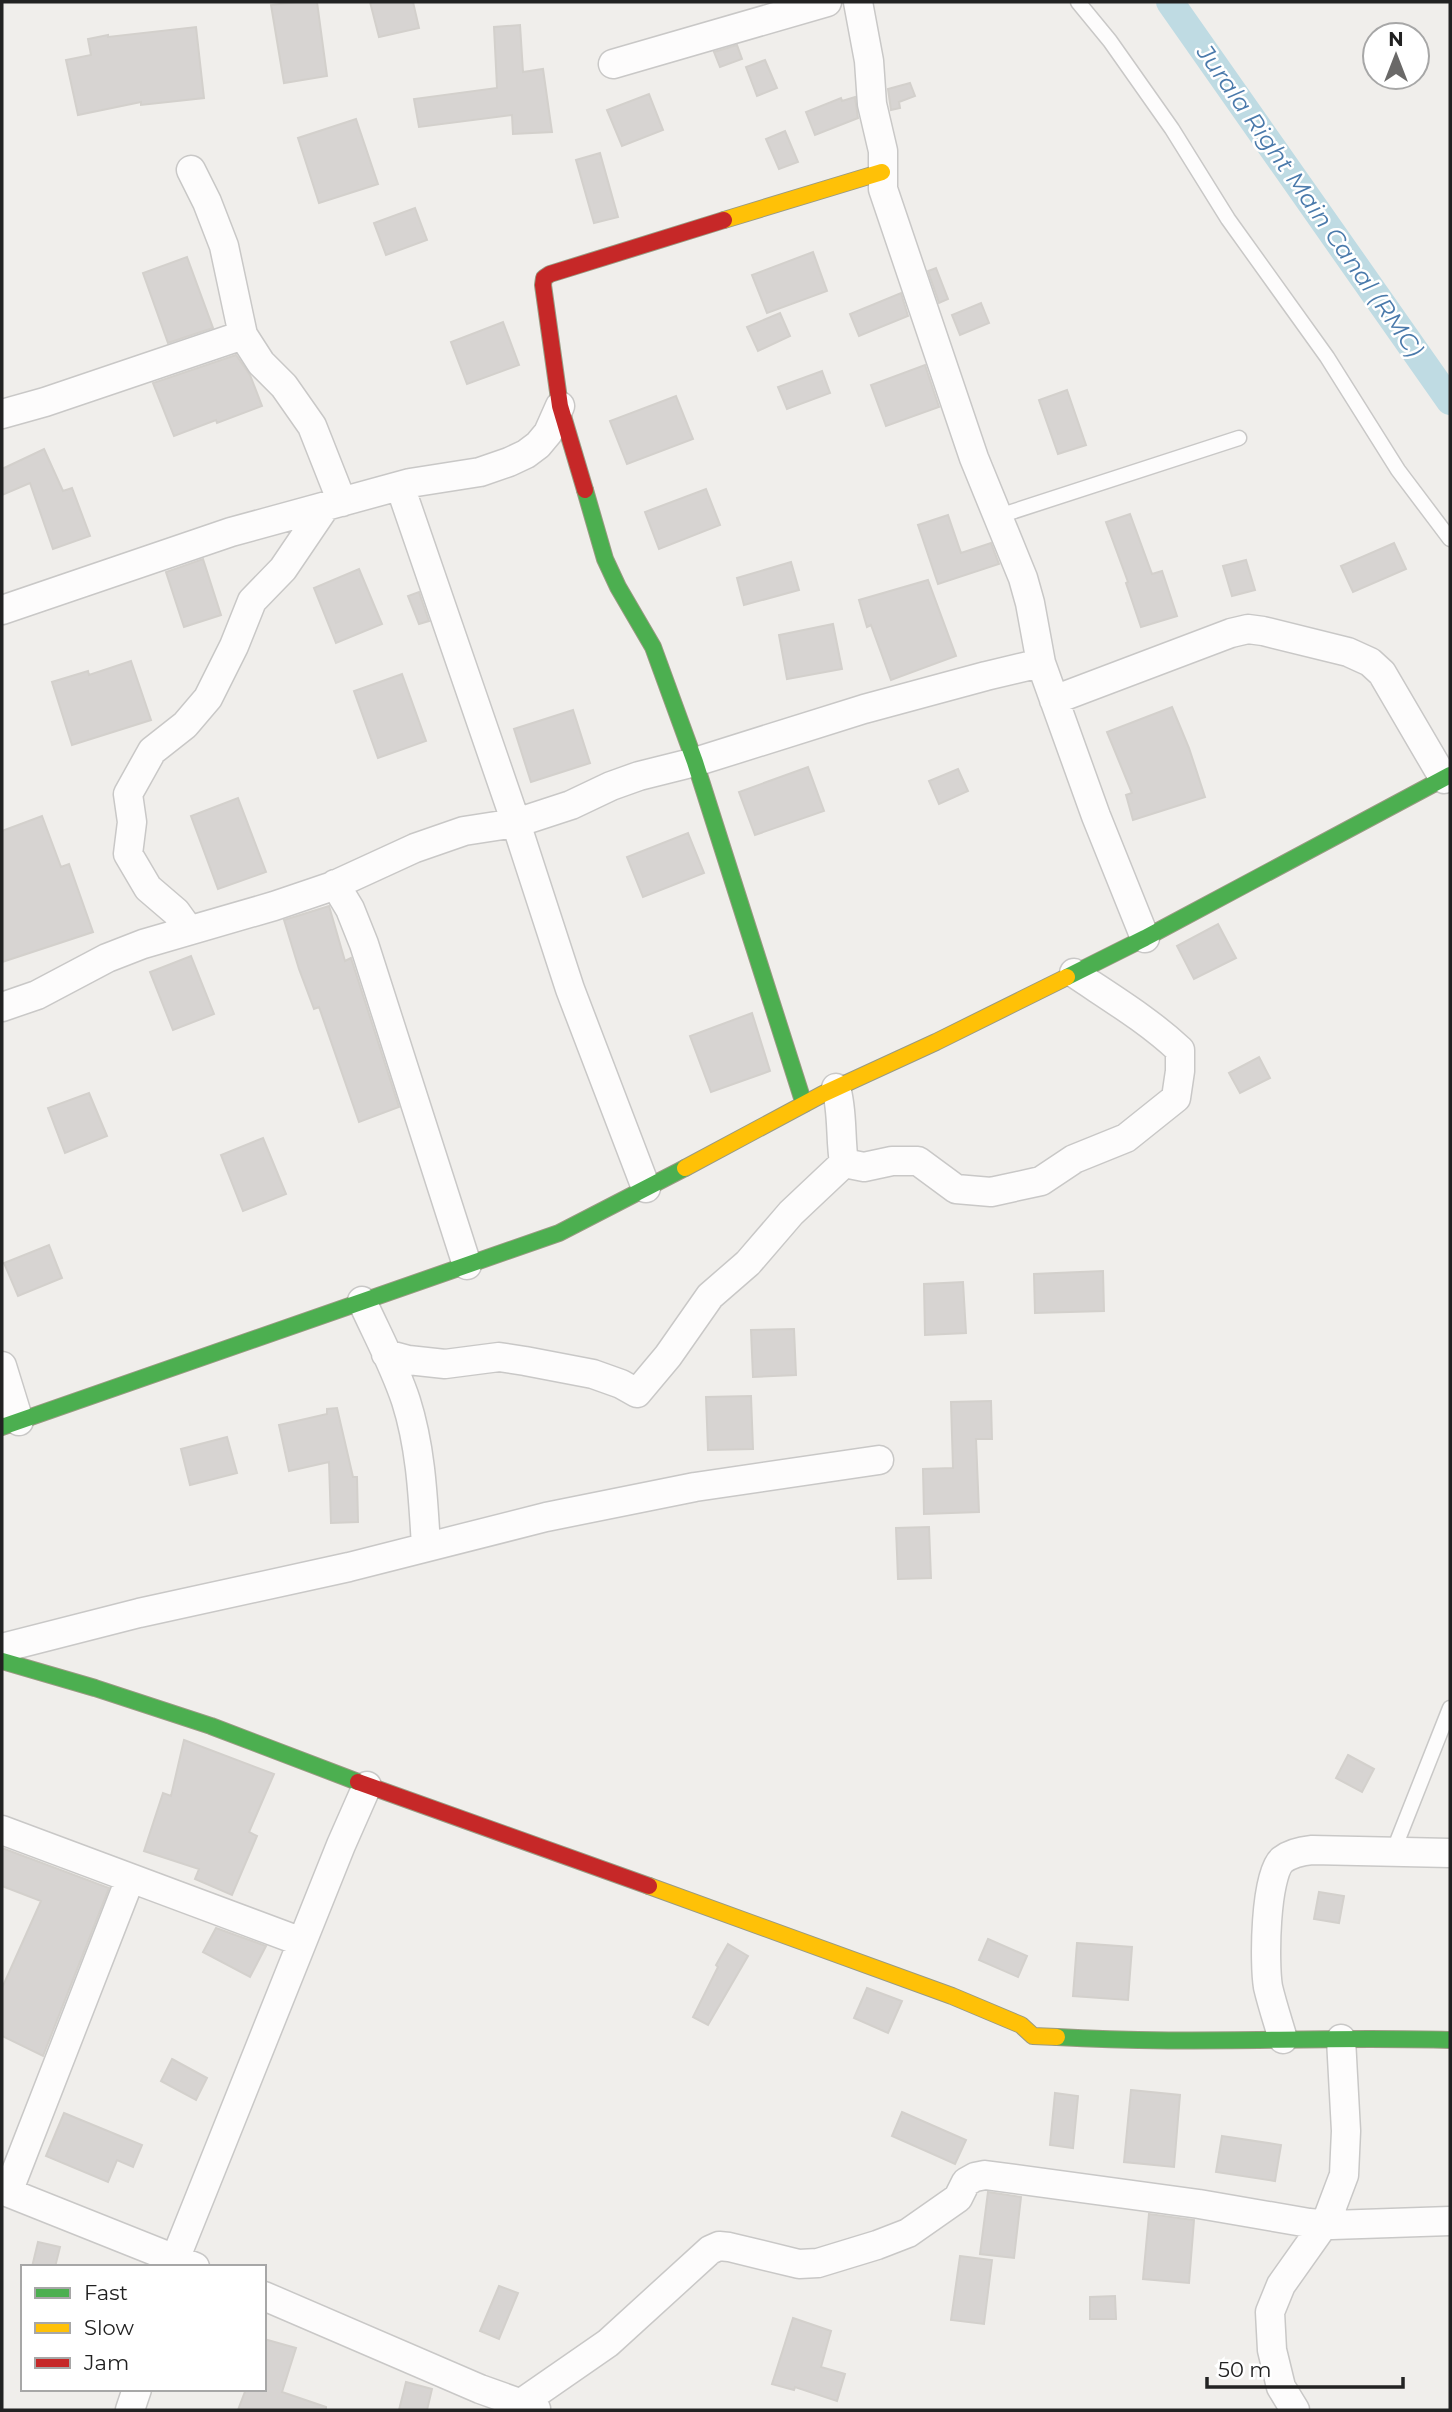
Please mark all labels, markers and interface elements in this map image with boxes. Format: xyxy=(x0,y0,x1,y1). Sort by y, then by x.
north arrow xyxy=(1361,21,1431,91)
text: N xyxy=(1388,28,1404,51)
water label: Jurala Right Main Canal (RMC) xyxy=(1190,38,1430,363)
legend xyxy=(21,2265,266,2391)
text: Fast xyxy=(84,2280,128,2305)
text: Slow xyxy=(84,2315,134,2340)
scale bar xyxy=(1207,2346,1403,2390)
text: Jam xyxy=(83,2350,129,2375)
text: 50 m xyxy=(1218,2357,1272,2382)

